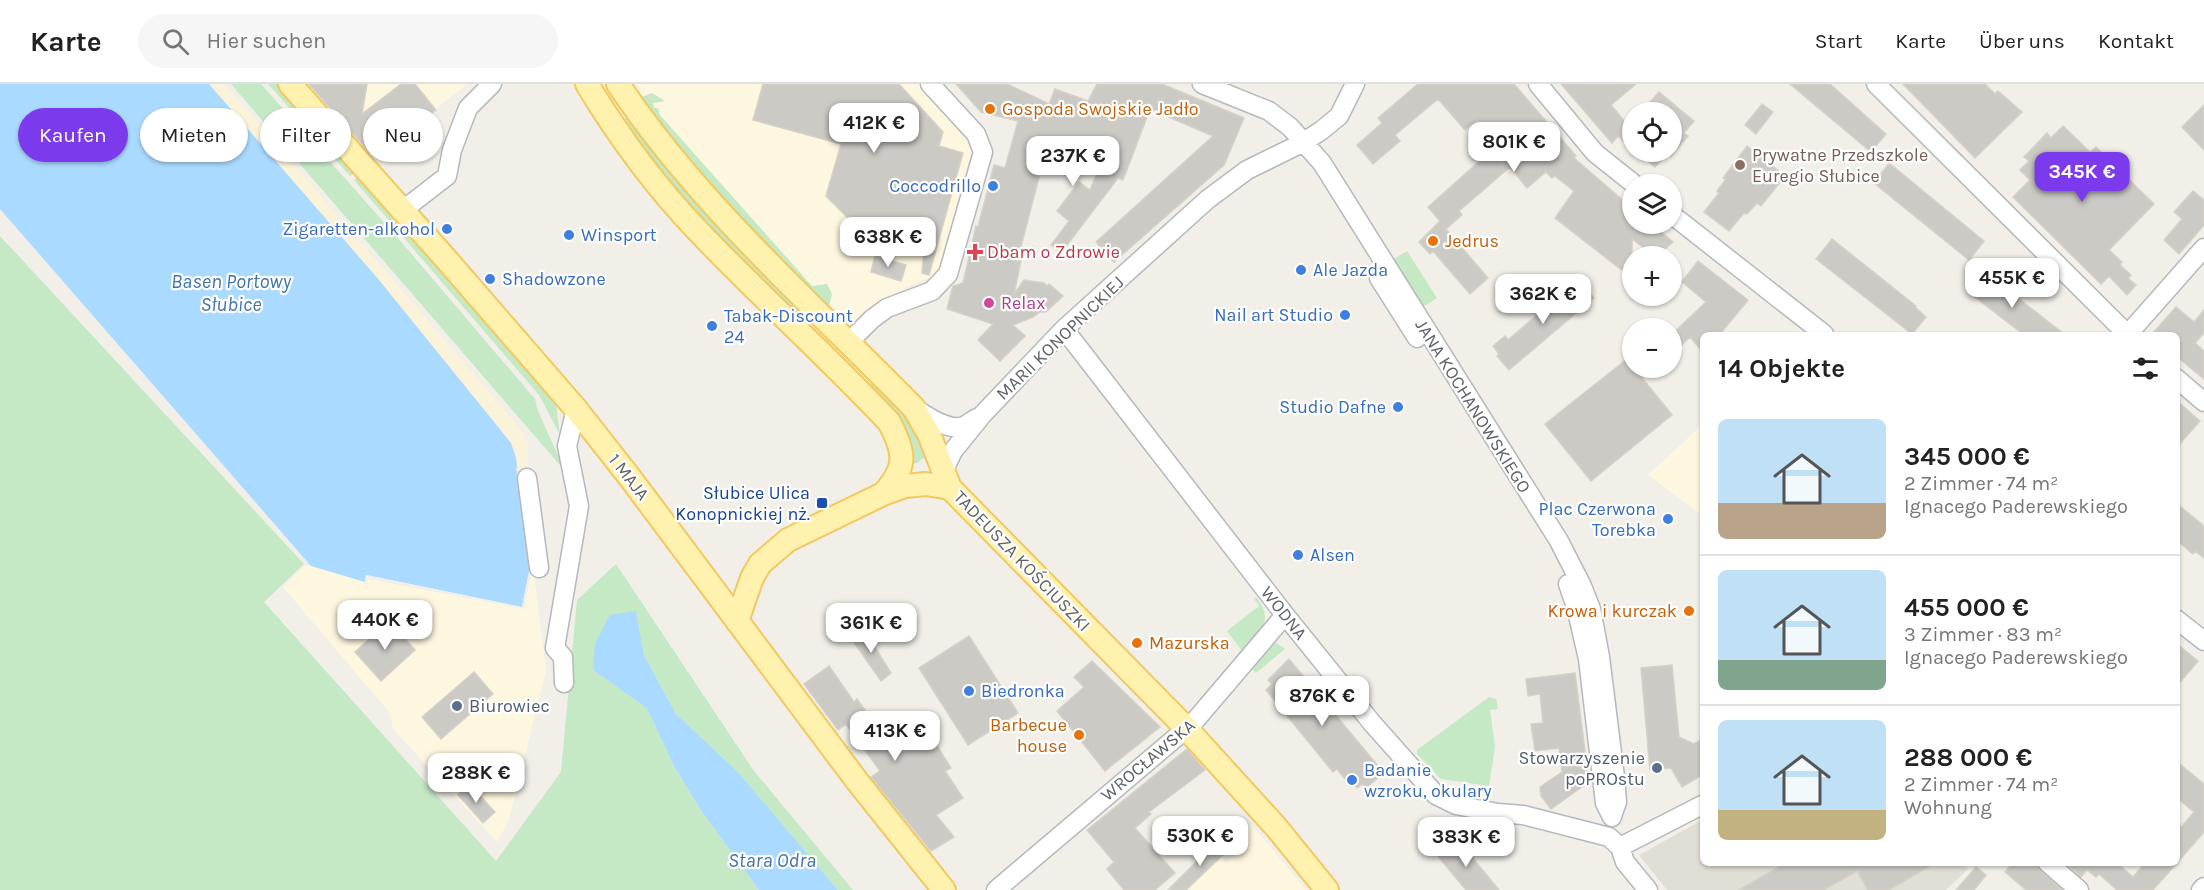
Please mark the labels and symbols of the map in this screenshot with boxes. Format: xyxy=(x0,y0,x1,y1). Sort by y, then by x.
place label: Gospoda Swojskie Jadło xyxy=(1002,98,1199,120)
marker: Gospoda Swojskie Jadło xyxy=(983,102,997,116)
pin: 412K € xyxy=(825,103,923,154)
pin: 801K € xyxy=(1465,122,1563,173)
pin: 237K € xyxy=(1024,136,1122,187)
place label: Prywatne Przedszkole Euregio Słubice xyxy=(1752,144,1928,187)
pin: 345K € xyxy=(2033,152,2131,203)
marker: Prywatne Przedszkole Euregio Słubice xyxy=(1733,158,1747,172)
place label: Coccodrillo xyxy=(889,175,981,197)
marker: Coccodrillo xyxy=(986,179,1000,193)
pin: 638K € xyxy=(839,217,937,268)
place label: Zigaretten-alkohol xyxy=(283,218,435,240)
marker: Zigaretten-alkohol xyxy=(440,222,454,236)
place label: Winsport xyxy=(581,224,657,246)
marker: Winsport xyxy=(562,228,576,242)
place label: Jedrus xyxy=(1445,230,1499,252)
marker: Jedrus xyxy=(1426,234,1440,248)
place label: Dbam o Zdrowie xyxy=(987,241,1120,263)
marker: Dbam o Zdrowie xyxy=(968,245,982,259)
pin: 455K € xyxy=(1963,258,2061,309)
place label: Ale Jazda xyxy=(1313,259,1388,281)
marker: Ale Jazda xyxy=(1294,263,1308,277)
place label: Shadowzone xyxy=(502,268,606,290)
water label: Basen Portowy Słubice xyxy=(171,270,292,316)
street label: MARII KONOPNICKIEJ xyxy=(992,271,1128,405)
marker: Shadowzone xyxy=(483,272,497,286)
pin: 362K € xyxy=(1494,274,1592,325)
place label: Relax xyxy=(1001,292,1045,314)
marker: Relax xyxy=(982,296,996,310)
place label: Nail art Studio xyxy=(1214,304,1333,326)
place label: Tabak-Discount 24 xyxy=(724,305,853,348)
marker: Nail art Studio xyxy=(1338,308,1352,322)
street label: JANA KOCHANOWSKIEGO xyxy=(1410,315,1536,497)
marker: Tabak-Discount 24 xyxy=(705,319,719,333)
place label: Studio Dafne xyxy=(1279,396,1386,418)
marker: Studio Dafne xyxy=(1391,400,1405,414)
street label: 1 MAJA xyxy=(604,449,654,505)
place label: Słubice Ulica Konopnickiej nż. xyxy=(675,482,810,525)
street label: TADEUSZA KOŚCIUSZKI xyxy=(949,485,1096,636)
marker: Słubice Ulica Konopnickiej nż. xyxy=(815,496,829,510)
place label: Plac Czerwona Torebka xyxy=(1539,498,1656,541)
marker: Plac Czerwona Torebka xyxy=(1661,512,1675,526)
place label: Alsen xyxy=(1310,544,1355,566)
marker: Alsen xyxy=(1291,548,1305,562)
street label: WODNA xyxy=(1256,582,1312,644)
pin: 440K € xyxy=(336,600,434,651)
place label: Krowa i kurczak xyxy=(1547,600,1677,622)
pin: 361K € xyxy=(822,603,920,654)
marker: Krowa i kurczak xyxy=(1682,604,1696,618)
place label: Mazurska xyxy=(1149,632,1230,654)
marker: Mazurska xyxy=(1130,636,1144,650)
pin: 876K € xyxy=(1273,676,1371,727)
place label: Biedronka xyxy=(981,680,1065,702)
marker: Biedronka xyxy=(962,684,976,698)
place label: Biurowiec xyxy=(469,695,550,717)
marker: Biurowiec xyxy=(450,699,464,713)
pin: 413K € xyxy=(846,711,944,762)
place label: Barbecue house xyxy=(990,714,1067,757)
street label: WROCŁAWSKA xyxy=(1096,714,1200,806)
marker: Barbecue house xyxy=(1072,728,1086,742)
place label: Stowarzyszenie poPROstu xyxy=(1518,747,1645,790)
pin: 288K € xyxy=(427,753,525,804)
place label: Badanie wzroku, okulary xyxy=(1364,759,1492,802)
marker: Stowarzyszenie poPROstu xyxy=(1650,761,1664,775)
marker: Badanie wzroku, okulary xyxy=(1345,773,1359,787)
pin: 530K € xyxy=(1151,816,1249,867)
pin: 383K € xyxy=(1417,817,1515,868)
water label: Stara Odra xyxy=(728,849,816,872)

